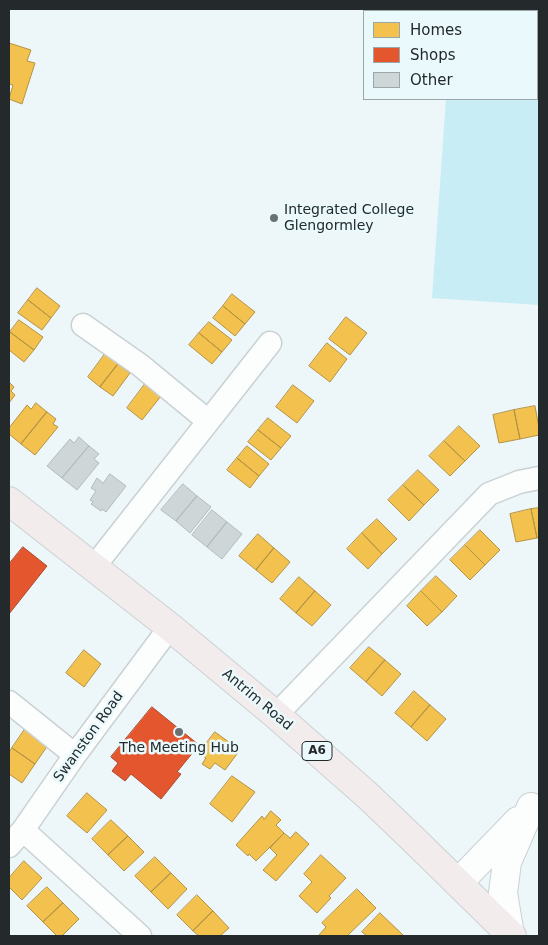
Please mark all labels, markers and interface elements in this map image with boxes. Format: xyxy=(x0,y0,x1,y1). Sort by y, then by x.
legend xyxy=(363,10,538,100)
text: Homes xyxy=(410,21,462,39)
text: Shops xyxy=(410,46,456,64)
text: Other xyxy=(410,71,453,89)
place label: Integrated College Glengormley xyxy=(284,202,414,234)
marker: Integrated College Glengormley xyxy=(268,212,280,224)
street label: Antrim Road xyxy=(218,666,296,734)
street label: Swanston Road xyxy=(51,689,127,785)
marker: The Meeting Hub xyxy=(173,726,185,738)
place label: The Meeting Hub xyxy=(119,740,239,756)
road number: A6 xyxy=(302,741,332,760)

